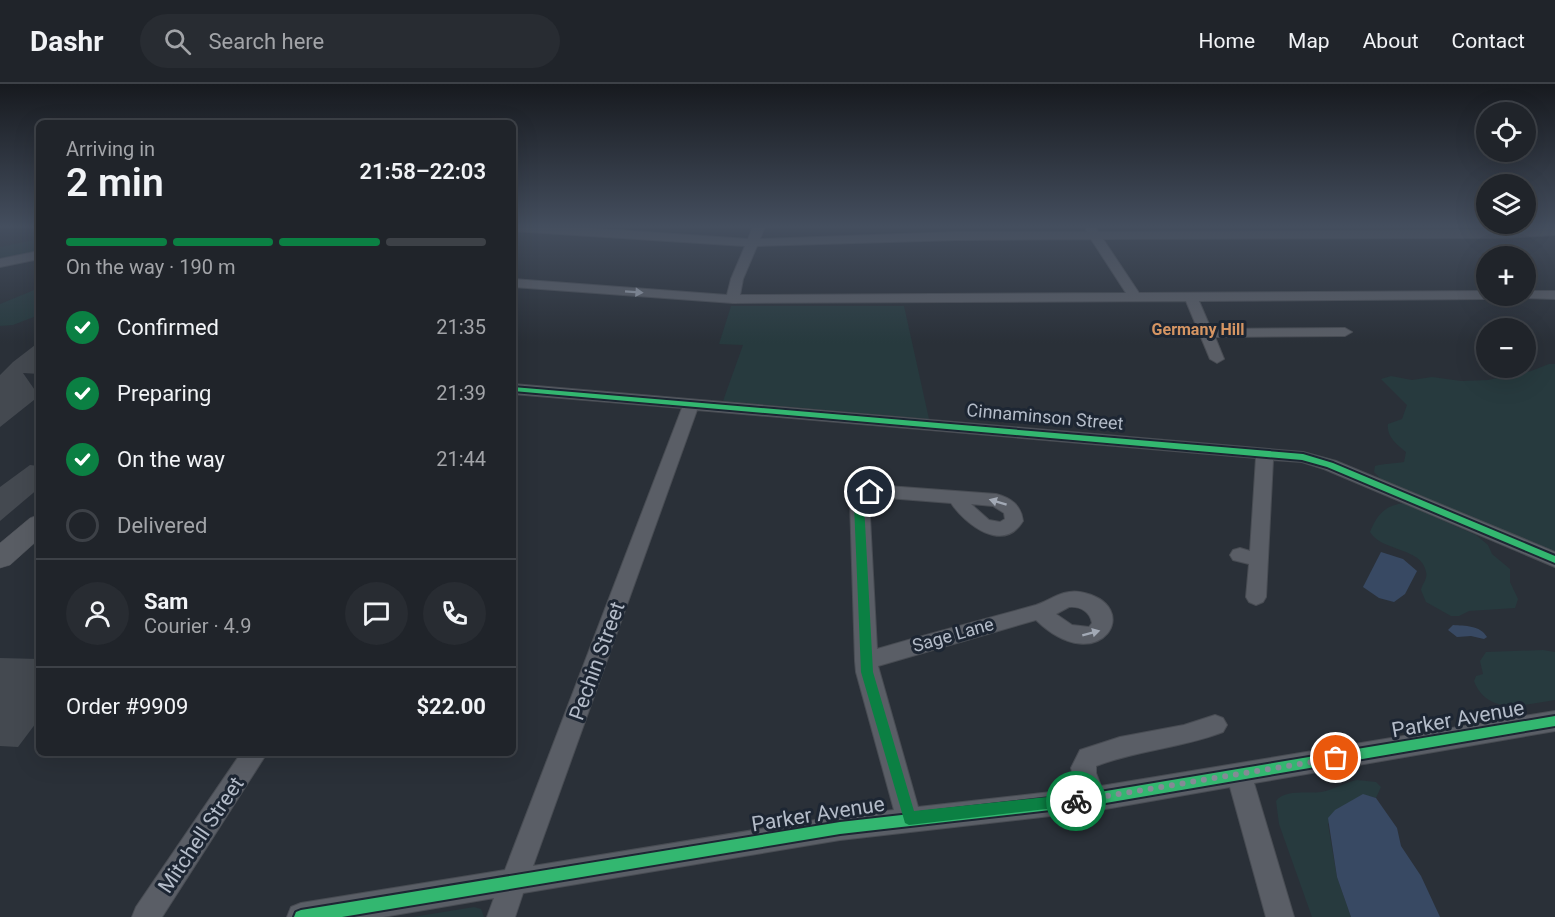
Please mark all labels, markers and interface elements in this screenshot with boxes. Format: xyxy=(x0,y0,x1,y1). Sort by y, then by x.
search box xyxy=(140,14,560,68)
text: Dashr xyxy=(30,25,104,58)
icon: search xyxy=(161,25,194,58)
text: Search here xyxy=(209,29,324,54)
text: Home xyxy=(1199,29,1255,53)
text: Map xyxy=(1288,29,1330,53)
text: About xyxy=(1363,29,1419,53)
text: Contact xyxy=(1452,29,1525,53)
map controls xyxy=(1476,102,1536,378)
button: locate xyxy=(1476,102,1536,162)
text: Arriving in xyxy=(66,137,155,161)
text: 21:58–22:03 xyxy=(359,159,486,184)
text: 2 min xyxy=(66,160,164,206)
button: layers xyxy=(1476,174,1536,234)
button: + xyxy=(1476,246,1536,306)
text: On the way · 190 m xyxy=(66,255,235,279)
one-way arrow xyxy=(625,287,644,297)
icon: check xyxy=(66,311,99,344)
text: Confirmed xyxy=(117,315,219,340)
text: 21:35 xyxy=(436,315,486,339)
button: − xyxy=(1476,318,1536,378)
district label: Germany Hill xyxy=(1152,320,1244,339)
icon: check xyxy=(66,377,99,410)
text: Preparing xyxy=(117,381,211,406)
text: 21:39 xyxy=(436,381,486,405)
street label: Cinnaminson Street xyxy=(966,399,1124,434)
icon: check xyxy=(66,443,99,476)
text: On the way xyxy=(117,447,225,472)
text: 21:44 xyxy=(436,447,486,471)
pin xyxy=(844,466,895,517)
icon: home xyxy=(853,475,886,508)
one-way arrow xyxy=(989,497,1007,507)
text: Delivered xyxy=(117,513,207,538)
button: person xyxy=(66,582,129,645)
button: chat xyxy=(345,582,408,645)
button: phone xyxy=(423,582,486,645)
text: Sam xyxy=(144,589,188,614)
street label: Pechin Street xyxy=(564,598,630,723)
street label: Sage Lane xyxy=(910,613,996,656)
text: Courier · 4.9 xyxy=(144,614,251,638)
one-way arrow xyxy=(1082,627,1100,637)
text: Order #9909 xyxy=(66,694,188,719)
text: $22.00 xyxy=(417,694,486,719)
street label: Parker Avenue xyxy=(1390,696,1526,742)
pin xyxy=(1310,732,1361,783)
icon: bag xyxy=(1319,741,1352,774)
courier xyxy=(1046,771,1106,831)
street label: Mitchell Street xyxy=(153,772,249,898)
icon: bike xyxy=(1060,785,1093,818)
street label: Parker Avenue xyxy=(750,792,886,836)

